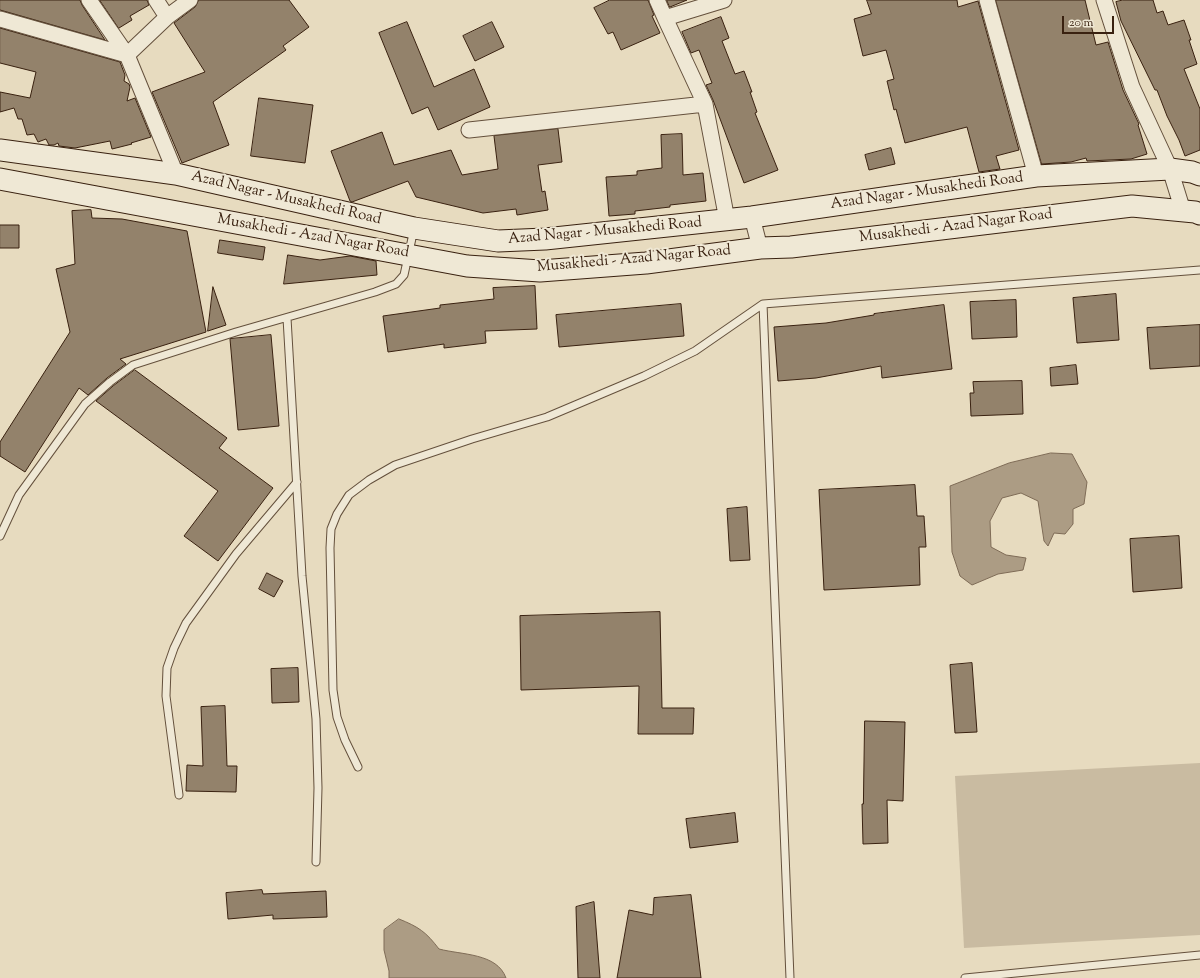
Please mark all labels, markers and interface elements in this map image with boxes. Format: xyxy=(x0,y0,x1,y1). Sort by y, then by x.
scale bar xyxy=(1064,8,1116,34)
text: 20 m xyxy=(1069,14,1093,32)
street label: Azad Nagar - Musakhedi Road xyxy=(189,168,383,230)
street label: Azad Nagar - Musakhedi Road xyxy=(829,170,1025,214)
street label: Musakhedi - Azad Nagar Road xyxy=(858,206,1054,248)
street label: Musakhedi - Azad Nagar Road xyxy=(216,211,410,263)
street label: Azad Nagar - Musakhedi Road xyxy=(507,215,703,249)
street label: Musakhedi - Azad Nagar Road xyxy=(536,243,732,277)

